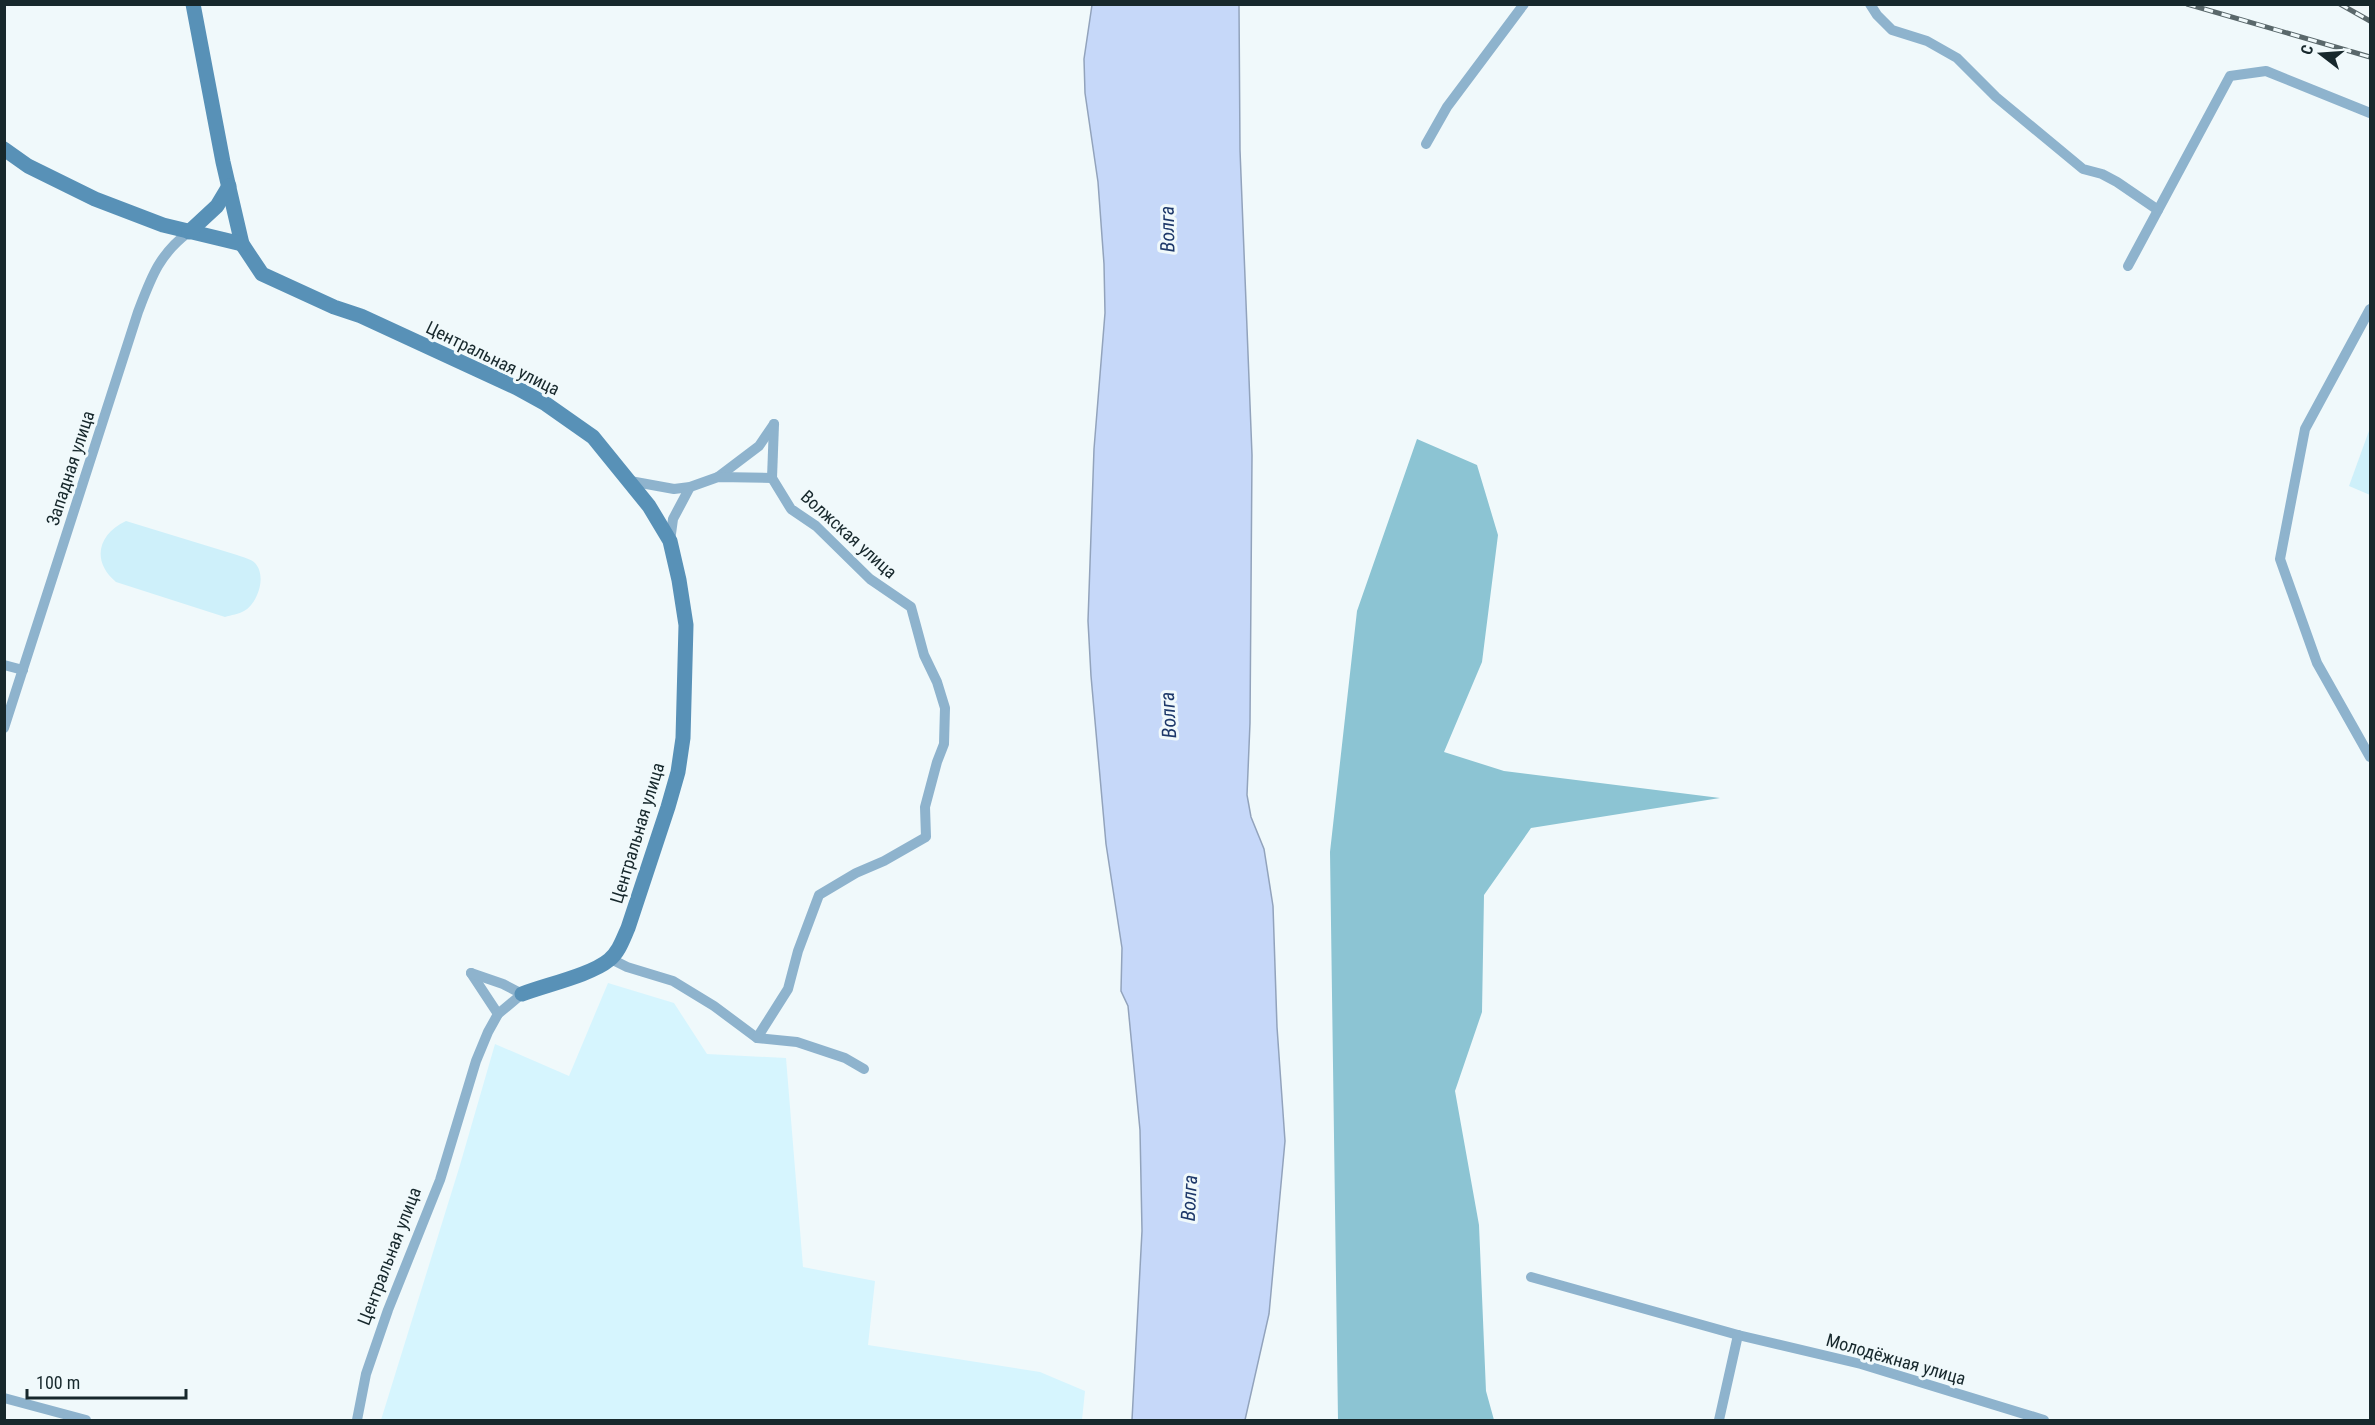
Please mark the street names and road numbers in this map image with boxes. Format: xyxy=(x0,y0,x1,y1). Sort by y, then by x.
street label: Центральная улица xyxy=(423,317,563,399)
street label: Западная улица xyxy=(42,408,98,528)
street label: Волжская улица xyxy=(797,486,901,582)
street label: Центральная улица xyxy=(606,760,668,906)
street label: Центральная улица xyxy=(353,1184,425,1328)
street label: Молодёжная улица xyxy=(1824,1329,1968,1389)

